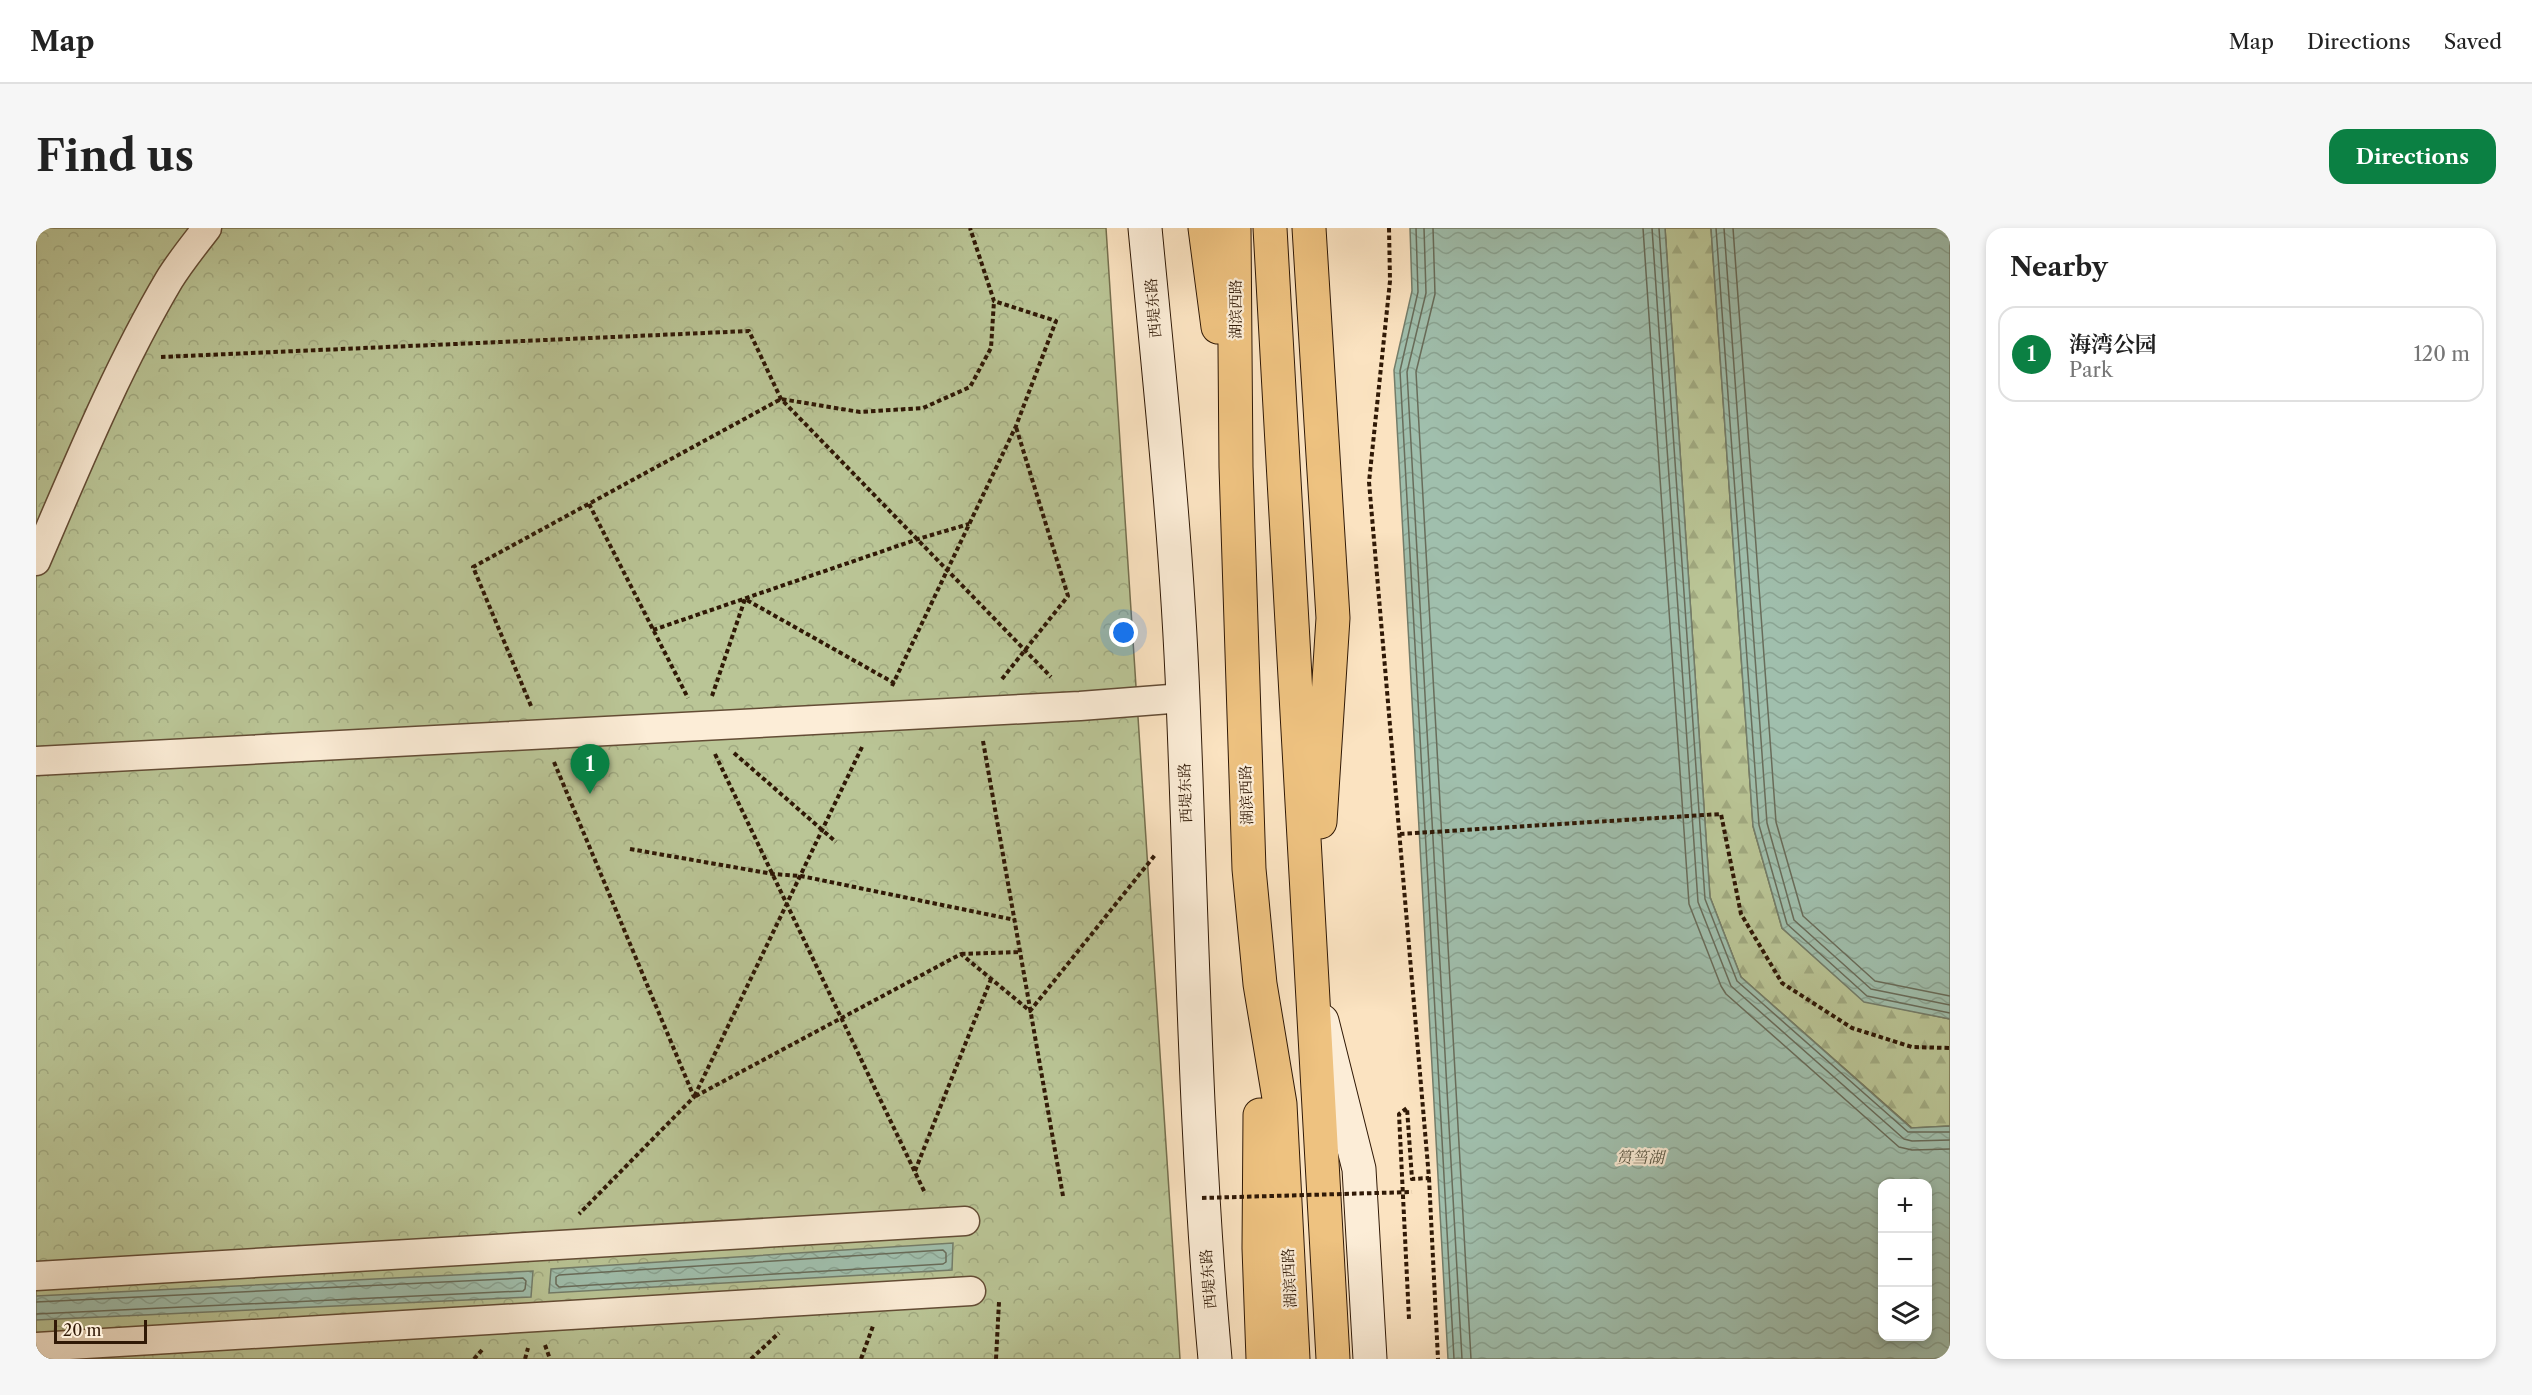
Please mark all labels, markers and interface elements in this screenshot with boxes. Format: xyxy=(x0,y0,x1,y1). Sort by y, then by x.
text: Map xyxy=(30,24,94,58)
text: Map xyxy=(2229,29,2274,54)
text: Directions xyxy=(2307,29,2411,54)
text: Saved xyxy=(2444,29,2502,54)
button: Directions xyxy=(2329,129,2496,184)
text: Find us xyxy=(36,130,194,182)
text: Nearby xyxy=(2010,251,2108,283)
street label: 西堤东路 xyxy=(1141,277,1165,339)
street label: 湖滨西路 xyxy=(1226,279,1245,339)
text: 海湾公园 xyxy=(2069,331,2157,358)
text: 1 xyxy=(2027,342,2036,366)
text: 120 m xyxy=(2413,342,2470,366)
text: Park xyxy=(2069,358,2112,382)
your location xyxy=(1109,618,1138,647)
pin: 1 xyxy=(570,744,610,794)
street label: 西堤东路 xyxy=(1174,763,1196,823)
street label: 湖滨西路 xyxy=(1235,765,1257,825)
water label: 筼筜湖 xyxy=(1616,1147,1667,1167)
map controls xyxy=(1878,1179,1932,1341)
button: + xyxy=(1878,1179,1932,1233)
button: − xyxy=(1878,1233,1932,1287)
street label: 西堤东路 xyxy=(1196,1248,1220,1310)
street label: 湖滨西路 xyxy=(1278,1248,1300,1308)
button: layers xyxy=(1878,1287,1932,1341)
scale bar xyxy=(54,1317,147,1344)
text: 20 m xyxy=(63,1320,102,1340)

